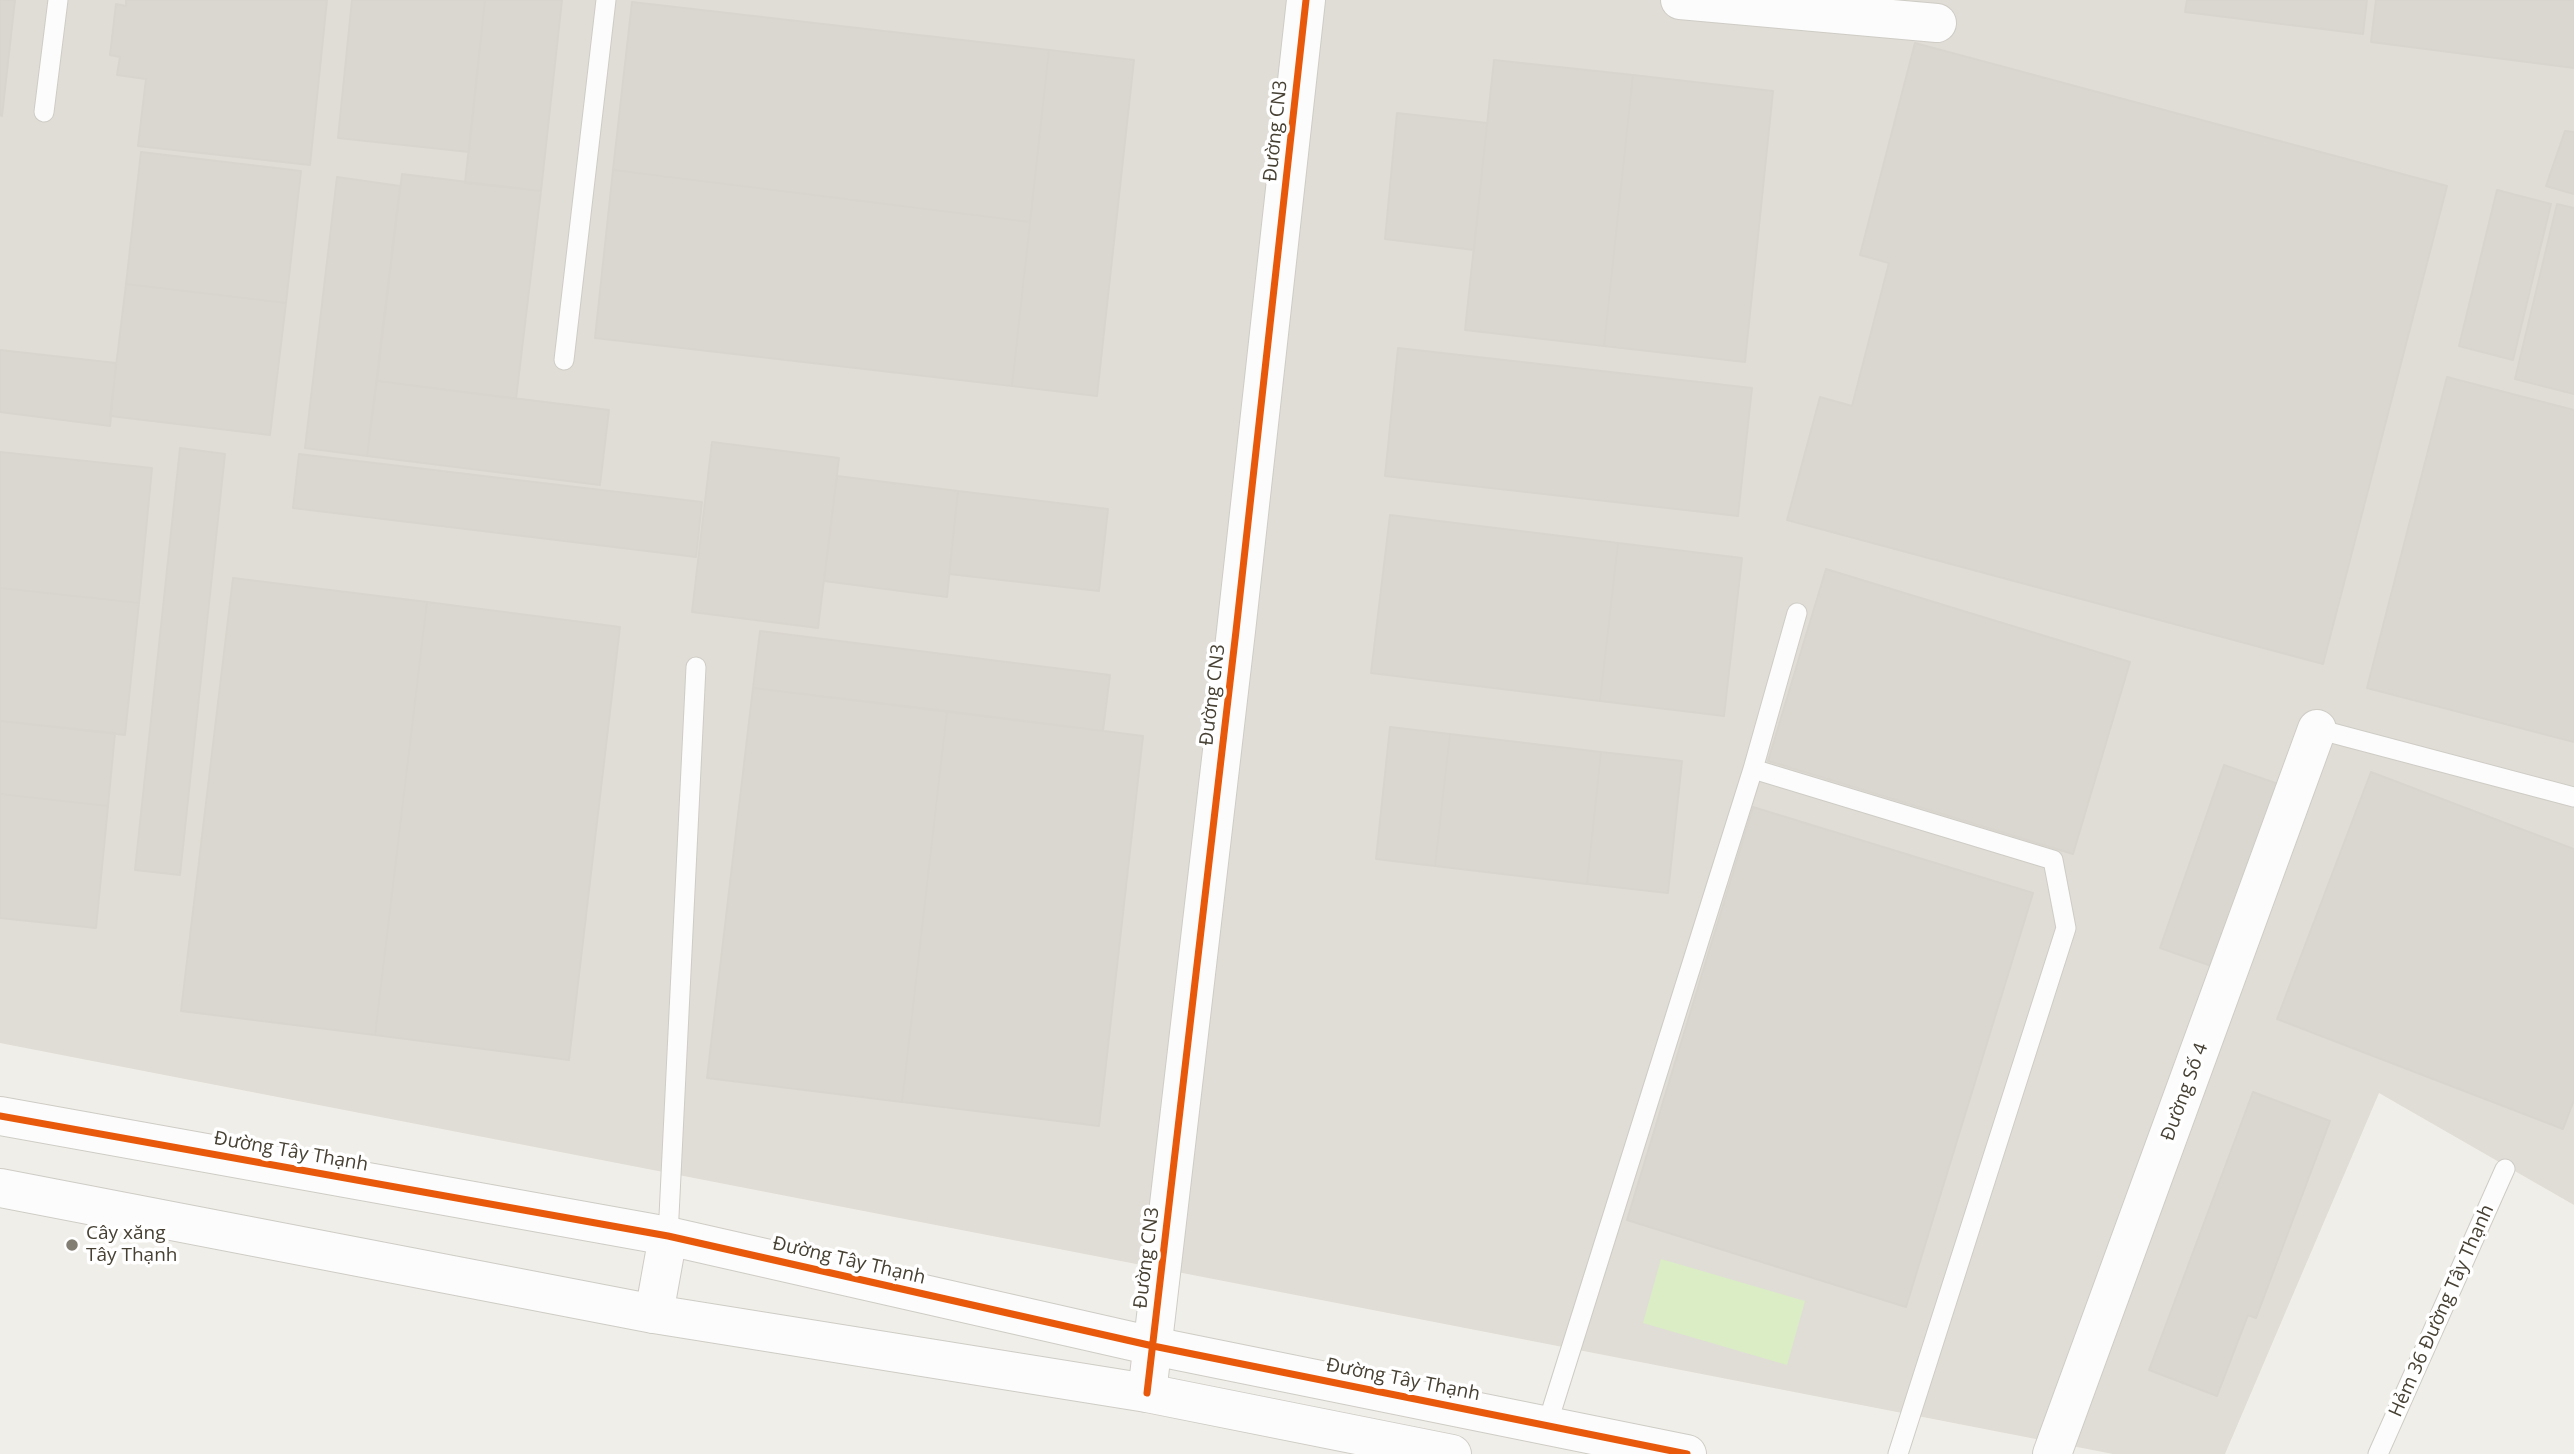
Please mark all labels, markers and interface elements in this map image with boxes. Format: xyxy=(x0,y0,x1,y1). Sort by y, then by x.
street label: Đường CN3 xyxy=(1259,79,1293,183)
street label: Đường CN3 xyxy=(1195,643,1231,747)
street label: Đường Số 4 xyxy=(2157,1040,2213,1144)
street label: Đường Tây Thạnh xyxy=(212,1127,370,1177)
street label: Hẻm 36 Đường Tây Thạnh xyxy=(2385,1201,2499,1421)
street label: Đường CN3 xyxy=(1129,1206,1165,1310)
place label: Cây xăng Tây Thạnh xyxy=(86,1223,177,1267)
street label: Đường Tây Thạnh xyxy=(770,1232,928,1290)
marker: Cây xăng Tây Thạnh xyxy=(64,1237,80,1253)
street label: Đường Tây Thạnh xyxy=(1324,1354,1482,1406)

